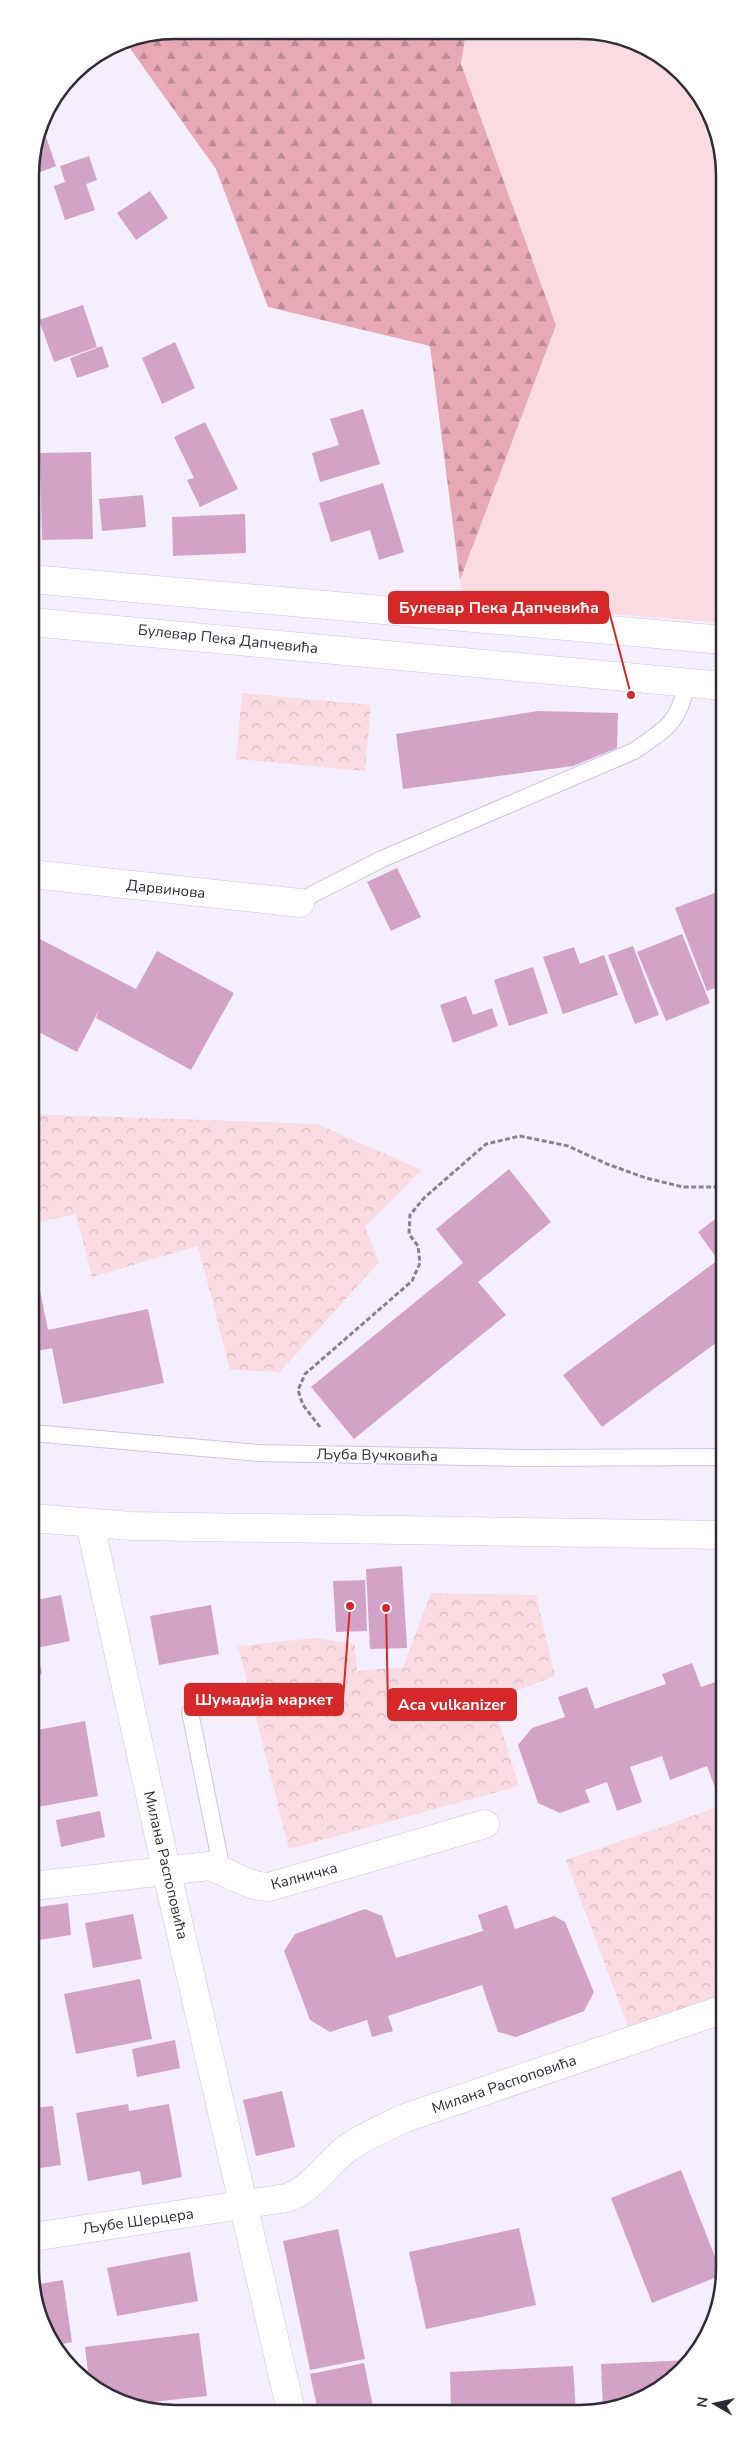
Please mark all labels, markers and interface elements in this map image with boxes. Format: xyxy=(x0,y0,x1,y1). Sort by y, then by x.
callout: Булевар Пека Дапчевића xyxy=(389,592,608,623)
text: Булевар Пека Дапчевића xyxy=(399,597,599,619)
street label: Булевар Пека Дапчевића xyxy=(137,620,319,658)
street label: Дарвинова xyxy=(126,875,206,903)
street label: Љуба Вучковића xyxy=(316,1444,438,1466)
callout: Шумадија маркет xyxy=(185,1684,343,1715)
text: Шумадија маркет xyxy=(195,1689,333,1711)
callout: Aca vulkanizer xyxy=(388,1689,516,1720)
text: Aca vulkanizer xyxy=(398,1694,507,1716)
street label: Милана Распоповића xyxy=(139,1789,193,1941)
street label: Калничка xyxy=(269,1858,339,1894)
street label: Милана Распоповића xyxy=(429,2050,579,2118)
street label: Љубе Шерцера xyxy=(81,2203,195,2239)
north arrow xyxy=(690,2379,740,2429)
text: N xyxy=(692,2395,713,2409)

